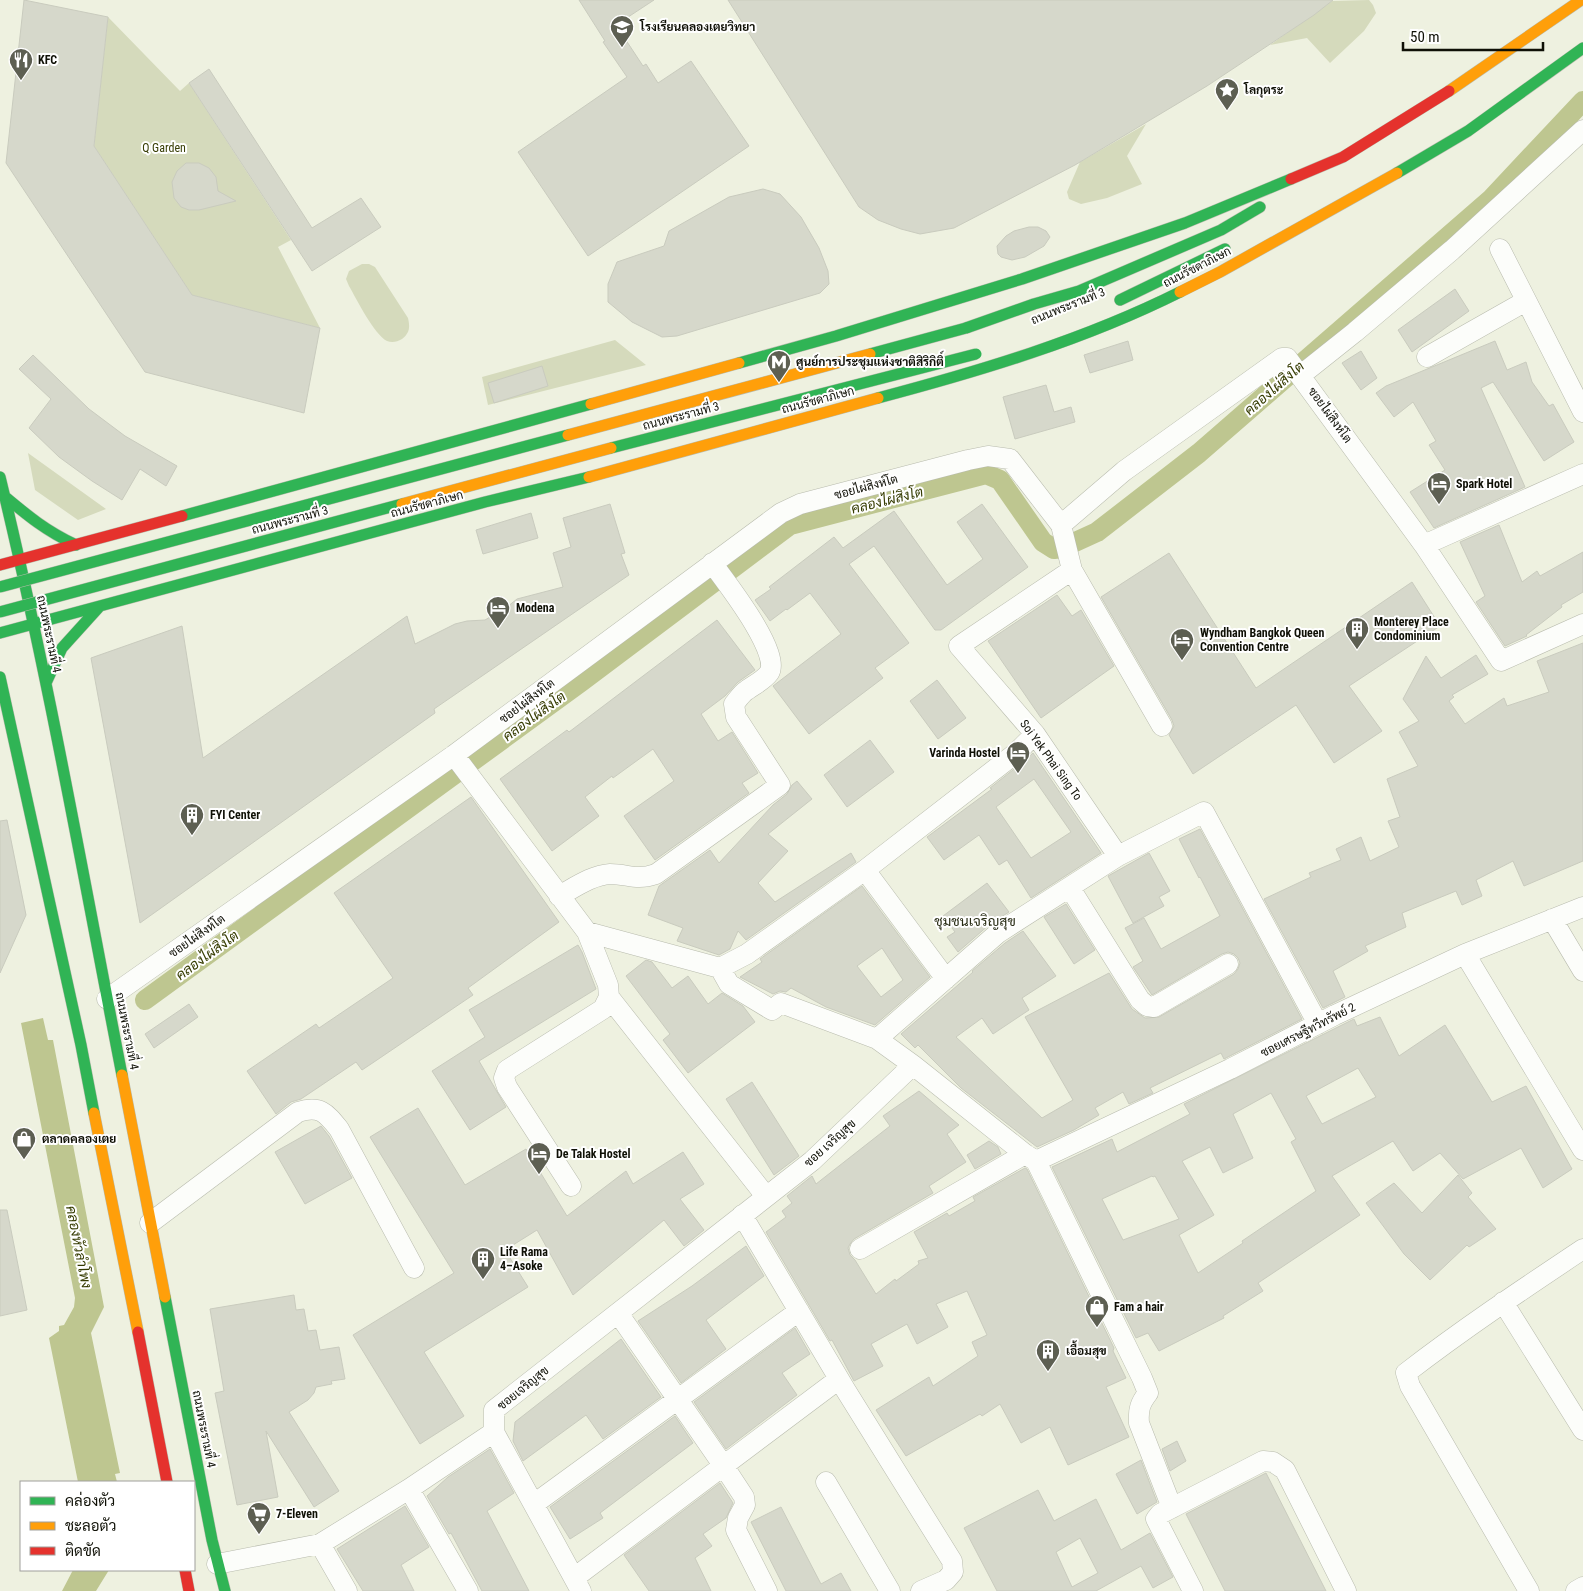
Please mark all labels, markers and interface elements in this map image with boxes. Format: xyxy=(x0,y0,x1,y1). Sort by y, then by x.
school or university icon: โรงเรียนคลองเตยวิทยา xyxy=(609,14,635,48)
place label: โรงเรียนคลองเตยวิทยา xyxy=(639,19,755,34)
scale bar xyxy=(1403,20,1543,52)
text: 50 m xyxy=(1410,28,1440,46)
restaurant icon: KFC xyxy=(8,47,34,81)
place label: KFC xyxy=(38,53,57,67)
place icon: โลกุตระ xyxy=(1214,77,1240,111)
place label: โลกุตระ xyxy=(1243,82,1284,98)
park label: Q Garden xyxy=(142,141,186,155)
street label: ถนนรัชดาภิเษก xyxy=(1161,244,1233,290)
street label: ถนนพระรามที่ 3 xyxy=(1027,281,1107,327)
metro station icon: ศูนย์การประชุมแห่งชาติสิริกิติ์ xyxy=(766,349,792,383)
place label: ศูนย์การประชุมแห่งชาติสิริกิติ์ xyxy=(796,350,944,370)
water label: คลองไผ่สิงโต xyxy=(1241,358,1307,418)
street label: ถนนรัชดาภิเษก xyxy=(780,384,856,416)
street label: ซอยไผ่สิงห์โต xyxy=(1305,384,1356,446)
street label: ถนนพระรามที่ 3 xyxy=(640,395,721,433)
street label: ซอยไผ่สิงห์โต xyxy=(832,471,899,502)
hotel icon: Spark Hotel xyxy=(1426,471,1452,505)
place label: Spark Hotel xyxy=(1456,477,1512,491)
water label: คลองไผ่สิงโต xyxy=(849,483,925,517)
street label: ถนนรัชดาภิเษก xyxy=(389,488,465,520)
street label: ถนนพระรามที่ 3 xyxy=(249,499,330,537)
street label: ถนนพระรามที่ 4 xyxy=(34,593,68,674)
hotel icon: Modena xyxy=(485,595,511,629)
place label: Modena xyxy=(516,601,555,615)
place label: Monterey Place Condominium xyxy=(1374,615,1449,643)
building icon: Monterey Place Condominium xyxy=(1344,616,1370,650)
place label: Wyndham Bangkok Queen Convention Centre xyxy=(1200,626,1325,654)
hotel icon: Wyndham Bangkok Queen Convention Centre xyxy=(1169,627,1195,661)
street label: ซอยไผ่สิงห์โต xyxy=(496,675,557,726)
water label: คลองไผ่สิงโต xyxy=(500,688,568,744)
street label: Soi Yek Phai Sing To xyxy=(1017,717,1085,803)
hotel icon: Varinda Hostel xyxy=(1005,740,1031,774)
place label: Varinda Hostel xyxy=(929,746,1000,760)
building icon: FYI Center xyxy=(179,802,205,836)
place label: FYI Center xyxy=(210,808,260,822)
street label: ซอยไผ่สิงห์โต xyxy=(166,911,228,960)
district label: ชุมชนเจริญสุข xyxy=(934,913,1016,931)
water label: คลองไผ่สิงโต xyxy=(173,927,241,983)
street label: ถนนพระรามที่ 4 xyxy=(113,990,145,1071)
street label: ซอยเศรษฐีทวีทรัพย์ 2 xyxy=(1258,999,1358,1061)
street label: ซอย เจริญสุข xyxy=(801,1116,860,1171)
shop icon: ตลาดคลองเตย xyxy=(11,1126,37,1160)
place label: ตลาดคลองเตย xyxy=(42,1132,116,1146)
hotel icon: De Talak Hostel xyxy=(526,1141,552,1175)
place label: De Talak Hostel xyxy=(556,1147,631,1161)
water label: คลองหัวลำโพง xyxy=(63,1204,95,1290)
place label: Life Rama 4–Asoke xyxy=(500,1245,548,1273)
building icon: Life Rama 4–Asoke xyxy=(470,1246,496,1280)
shop icon: Fam a hair xyxy=(1084,1294,1110,1328)
place label: Fam a hair xyxy=(1114,1300,1164,1314)
building icon: เอื้อมสุข xyxy=(1035,1338,1061,1372)
place label: เอื้อมสุข xyxy=(1066,1340,1107,1359)
street label: ซอยเจริญสุข xyxy=(495,1363,553,1414)
street label: ถนนพระรามที่ 4 xyxy=(190,1388,222,1469)
legend xyxy=(20,1481,195,1571)
text: คล่องตัว xyxy=(65,1491,115,1510)
supermarket icon: 7-Eleven xyxy=(246,1501,272,1535)
place label: 7-Eleven xyxy=(276,1507,318,1521)
text: ชะลอตัว xyxy=(65,1517,116,1535)
text: ติดขัด xyxy=(65,1542,101,1560)

